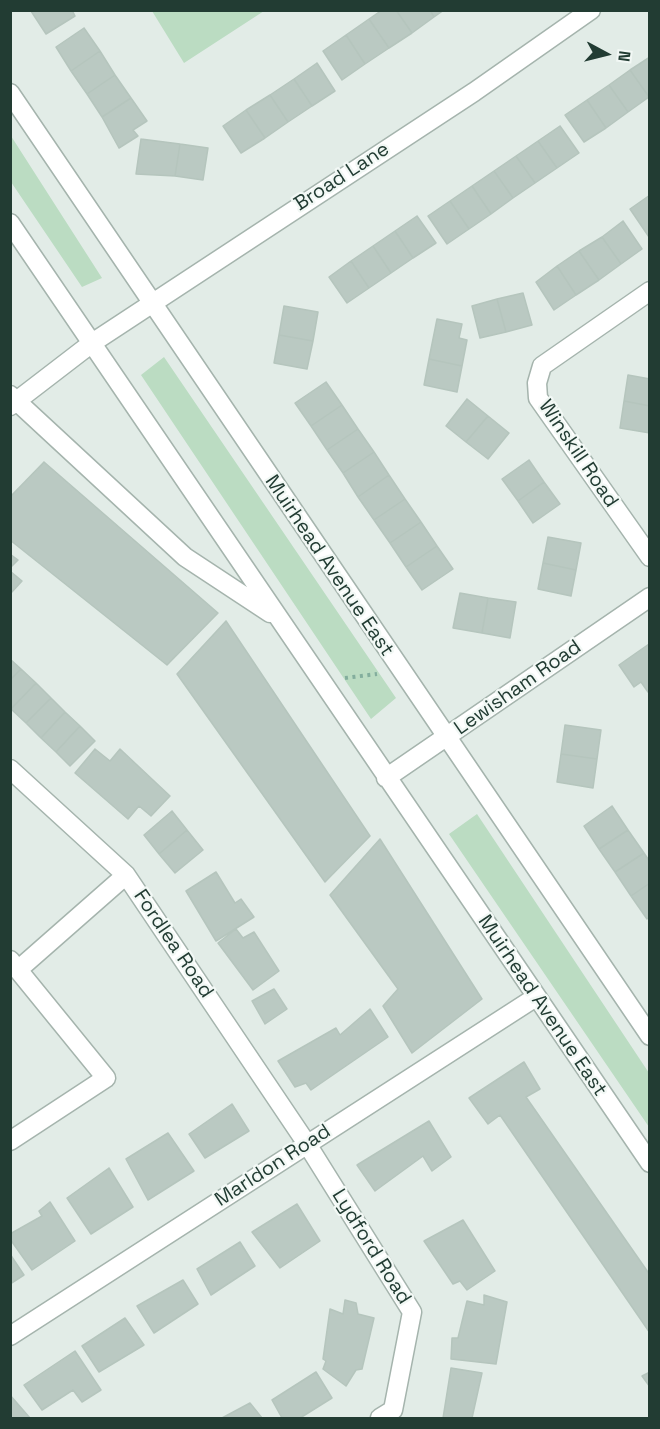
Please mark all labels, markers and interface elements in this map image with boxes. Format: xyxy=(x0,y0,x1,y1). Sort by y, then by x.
north arrow xyxy=(576,24,636,84)
text: N xyxy=(613,50,635,63)
street label: Broad Lane xyxy=(290,137,394,217)
street label: Winskill Road xyxy=(533,396,623,512)
street label: Muirhead Avenue East xyxy=(259,471,399,661)
street label: Lewisham Road xyxy=(450,635,586,741)
street label: Fordlea Road xyxy=(128,885,218,1003)
street label: Muirhead Avenue East xyxy=(472,911,612,1101)
street label: Marldon Road xyxy=(211,1120,335,1212)
street label: Lydford Road xyxy=(326,1185,416,1309)

